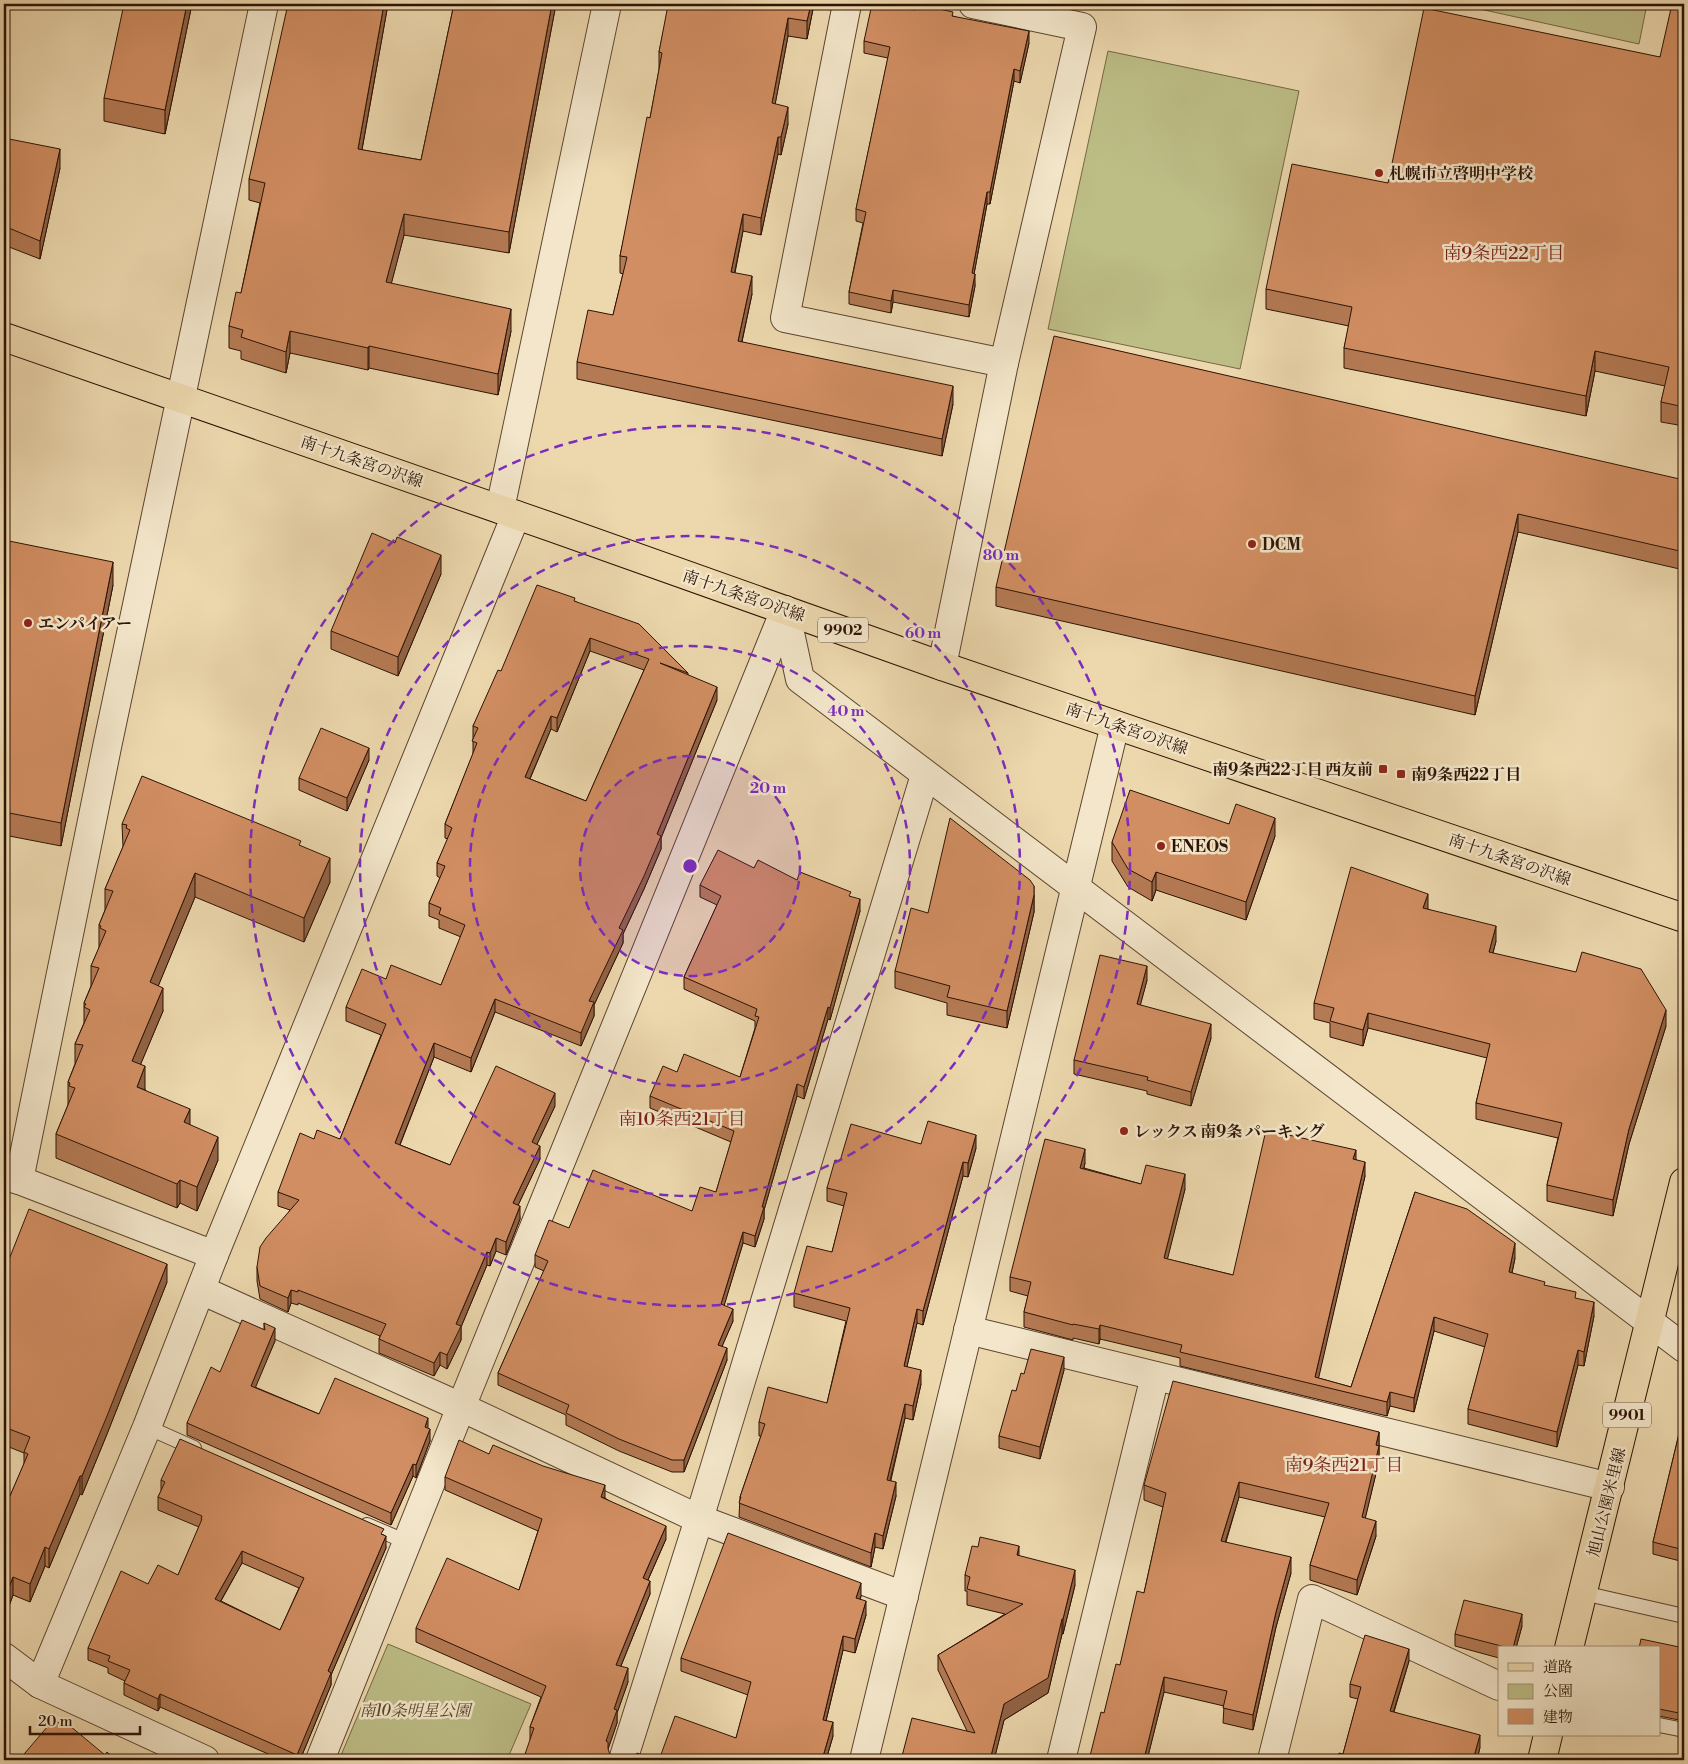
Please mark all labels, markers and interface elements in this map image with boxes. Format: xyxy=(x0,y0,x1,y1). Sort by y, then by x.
place label: 札幌市立啓明中学校 xyxy=(1389,164,1534,184)
marker: 札幌市立啓明中学校 xyxy=(1373,167,1385,179)
district label: 南9条西22丁目 xyxy=(1443,242,1565,265)
street label: 南十九条宮の沢線 xyxy=(298,432,425,492)
place label: DCM xyxy=(1262,535,1301,555)
marker: DCM xyxy=(1246,538,1258,550)
text: 80 m xyxy=(983,546,1020,565)
street label: 南十九条宮の沢線 xyxy=(680,566,807,626)
place label: エンパイアー xyxy=(38,614,132,634)
marker: エンパイアー xyxy=(22,617,34,629)
road number: 9902 xyxy=(818,618,868,642)
text: 60 m xyxy=(905,624,942,643)
street label: 南十九条宮の沢線 xyxy=(1063,699,1190,759)
text: 40 m xyxy=(827,702,865,721)
place label: 南9条西22丁目 西友前 xyxy=(1212,760,1373,780)
marker: 南9条西22丁目 西友前 xyxy=(1377,763,1389,775)
place label: 南9条西22丁目 xyxy=(1411,765,1521,785)
marker: 南9条西22丁目 xyxy=(1395,768,1407,780)
text: 20 m xyxy=(750,779,787,798)
street label: 南十九条宮の沢線 xyxy=(1446,830,1573,890)
place label: ENEOS xyxy=(1171,837,1228,857)
marker: ENEOS xyxy=(1155,840,1167,852)
centre of rings xyxy=(681,857,699,875)
district label: 南10条西21丁目 xyxy=(618,1108,746,1131)
place label: レックス 南9条 パーキング xyxy=(1134,1122,1324,1142)
marker: レックス 南9条 パーキング xyxy=(1118,1125,1130,1137)
road number: 9901 xyxy=(1603,1402,1651,1428)
street label: 旭山公園米里線 xyxy=(1584,1445,1630,1559)
district label: 南9条西21丁目 xyxy=(1284,1454,1404,1477)
legend xyxy=(1498,1646,1660,1736)
text: 道路 xyxy=(1543,1658,1573,1677)
text: 公園 xyxy=(1543,1682,1573,1701)
park label: 南10条明星公園 xyxy=(359,1701,474,1721)
scale bar xyxy=(30,1704,140,1736)
text: 建物 xyxy=(1543,1708,1573,1727)
text: 20 m xyxy=(38,1712,73,1731)

